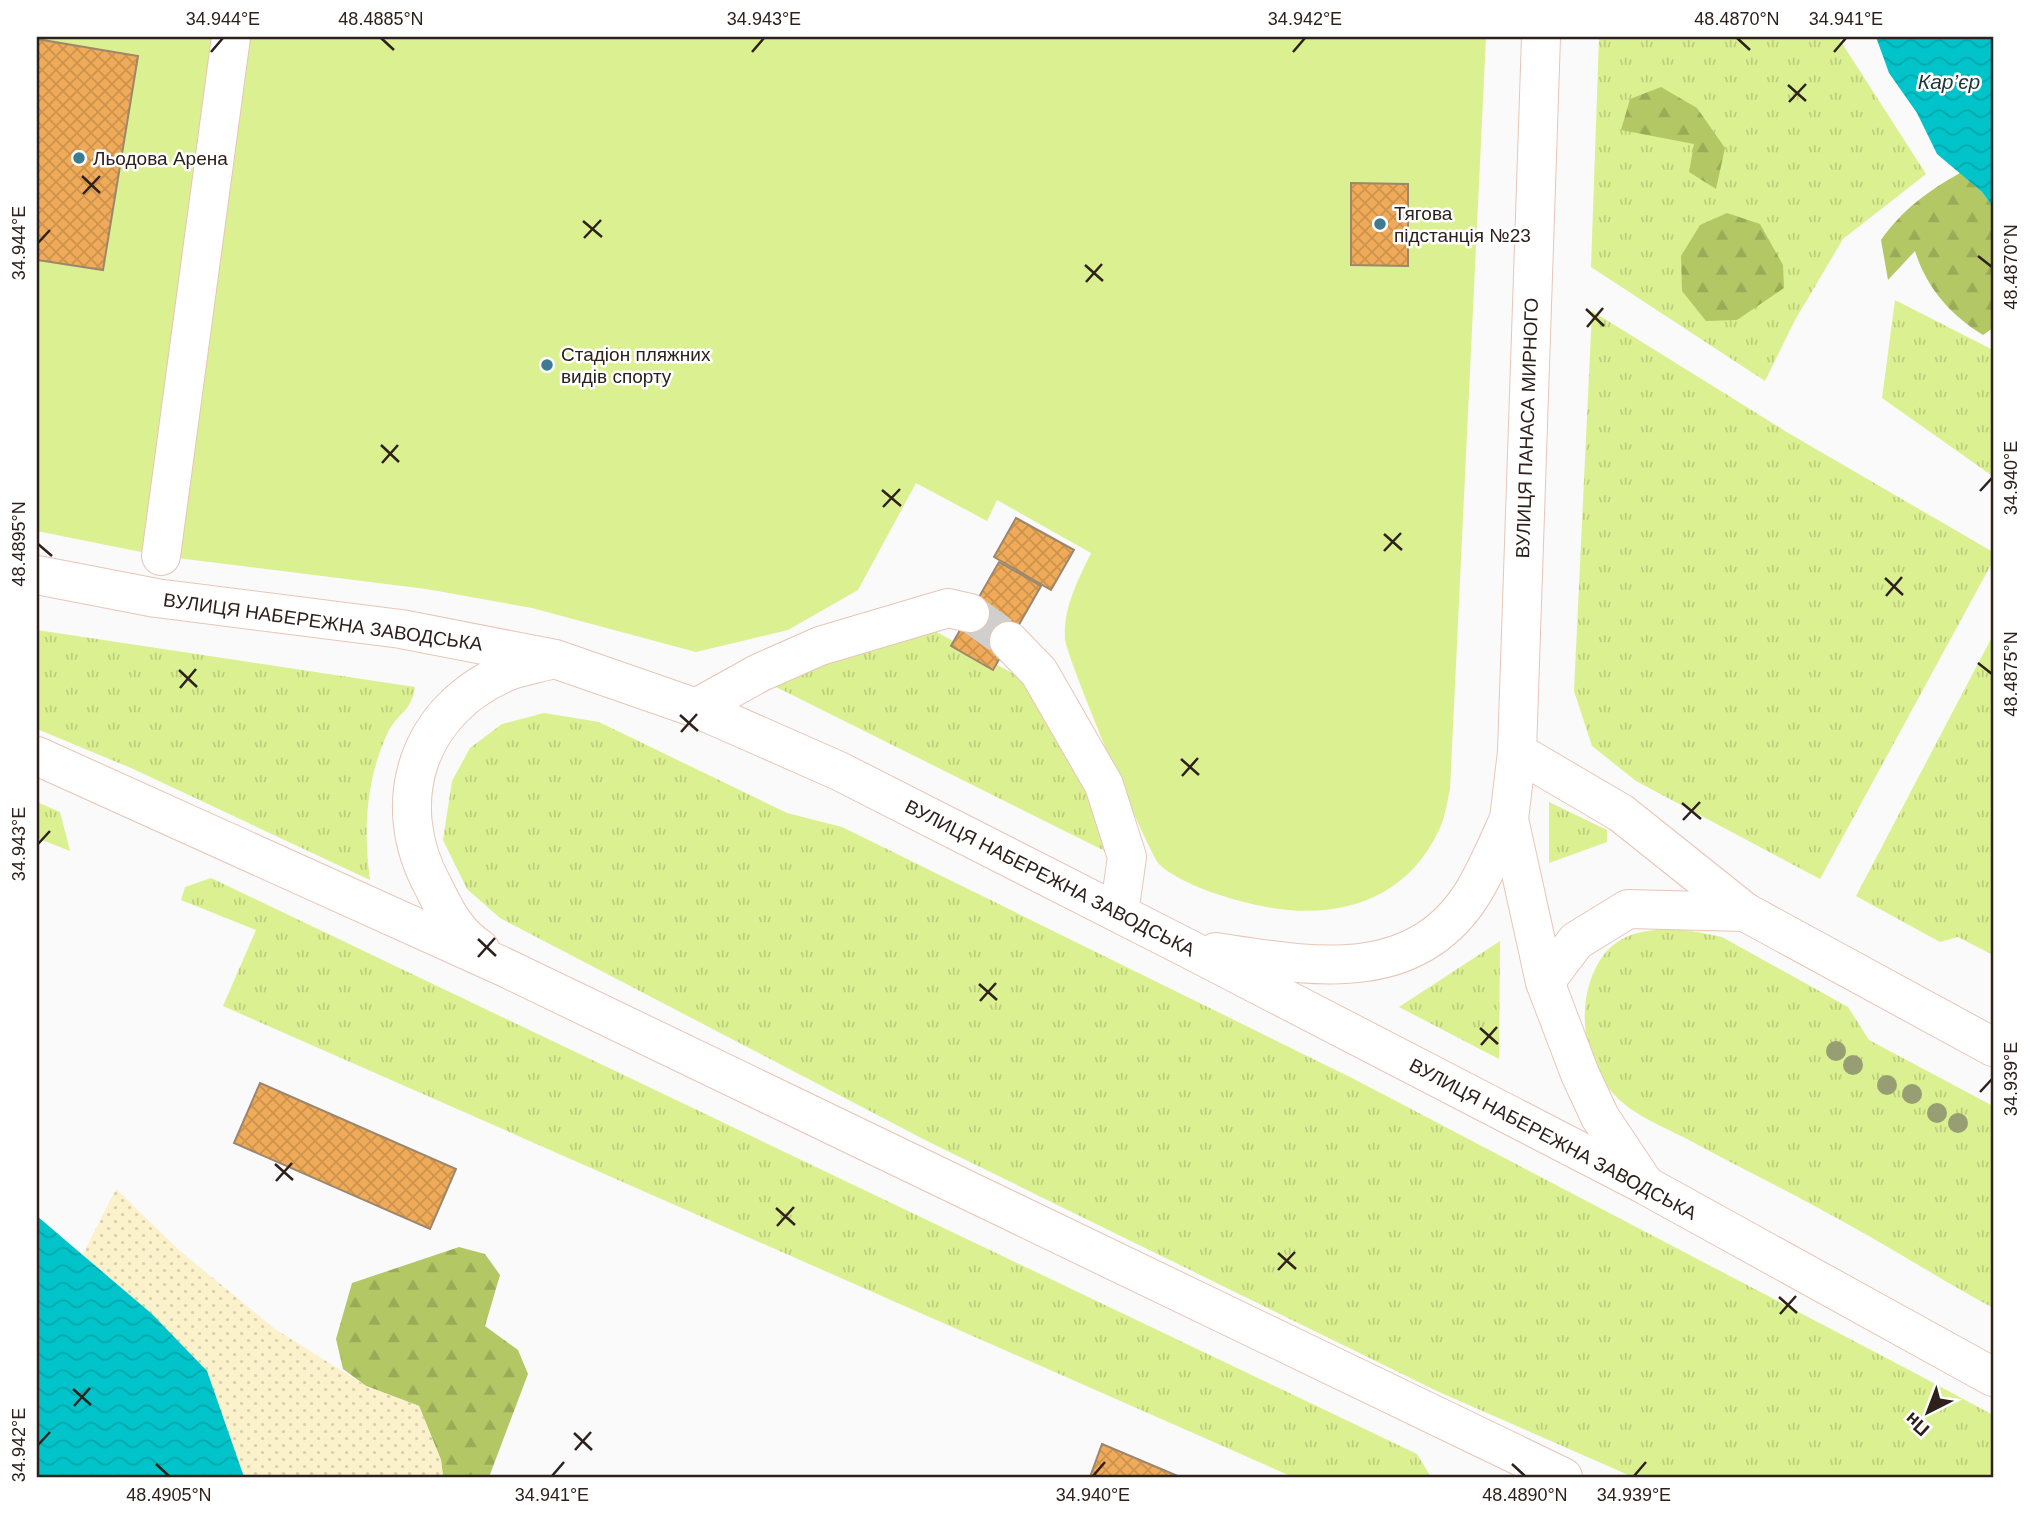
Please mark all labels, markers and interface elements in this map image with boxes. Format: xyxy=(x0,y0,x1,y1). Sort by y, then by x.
text: 34.944°E xyxy=(186,9,260,29)
text: 48.4885°N xyxy=(338,9,424,29)
text: 34.943°E xyxy=(727,9,801,29)
text: 34.942°E xyxy=(1268,9,1342,29)
text: 48.4870°N xyxy=(1694,9,1780,29)
text: 34.941°E xyxy=(1809,9,1883,29)
water label: Кар’єр xyxy=(1918,70,1980,93)
place label: Льодова Арена xyxy=(93,148,228,169)
marker: Льодова Арена xyxy=(71,150,87,166)
place label: Тягова пiдстанцiя №23 xyxy=(1394,203,1531,246)
text: 34.944°E xyxy=(9,206,29,280)
marker: Тягова пiдстанцiя №23 xyxy=(1372,216,1388,232)
text: 48.4870°N xyxy=(2001,224,2021,310)
street label: ВУЛИЦЯ ПАНАСА МИРНОГО xyxy=(1512,297,1542,559)
place label: Стадіон пляжних видів спорту xyxy=(561,344,711,387)
marker: Стадіон пляжних видів спорту xyxy=(539,357,555,373)
text: 34.940°E xyxy=(2001,441,2021,515)
text: 48.4895°N xyxy=(9,501,29,587)
street label: ВУЛИЦЯ НАБЕРЕЖНА ЗАВОДСЬКА xyxy=(162,589,484,655)
text: 48.4875°N xyxy=(2001,631,2021,717)
street label: ВУЛИЦЯ НАБЕРЕЖНА ЗАВОДСЬКА xyxy=(902,796,1199,961)
text: 34.943°E xyxy=(9,807,29,881)
text: 34.939°E xyxy=(2001,1042,2021,1116)
street label: ВУЛИЦЯ НАБЕРЕЖНА ЗАВОДСЬКА xyxy=(1406,1054,1700,1224)
north arrow xyxy=(1894,1378,1964,1448)
text: 34.942°E xyxy=(9,1408,29,1482)
text: Пн xyxy=(1901,1408,1933,1440)
text: 48.4905°N xyxy=(126,1485,212,1505)
text: 34.941°E xyxy=(515,1485,589,1505)
text: 34.940°E xyxy=(1056,1485,1130,1505)
text: 48.4890°N xyxy=(1482,1485,1568,1505)
text: 34.939°E xyxy=(1597,1485,1671,1505)

